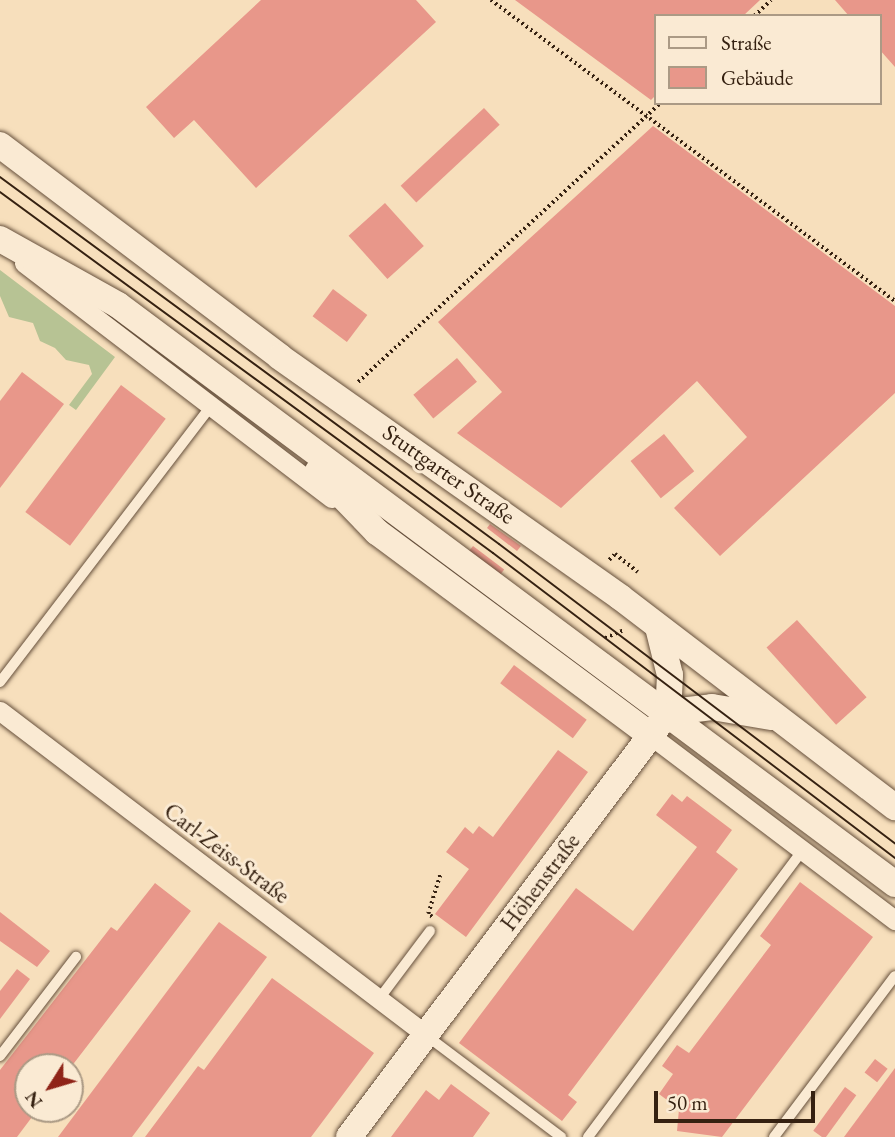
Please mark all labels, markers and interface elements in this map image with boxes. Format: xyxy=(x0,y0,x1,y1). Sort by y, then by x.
legend xyxy=(654,14,881,105)
text: Straße xyxy=(721,29,772,56)
text: Gebäude xyxy=(721,64,793,91)
street label: Stuttgarter Straße xyxy=(378,418,520,530)
street label: Carl-Zeiss-Straße xyxy=(159,797,295,909)
street label: Höhenstraße xyxy=(494,828,586,936)
north arrow xyxy=(14,1053,84,1123)
scale bar xyxy=(657,1078,818,1122)
text: N xyxy=(19,1086,48,1113)
text: 50 m xyxy=(667,1089,708,1116)

